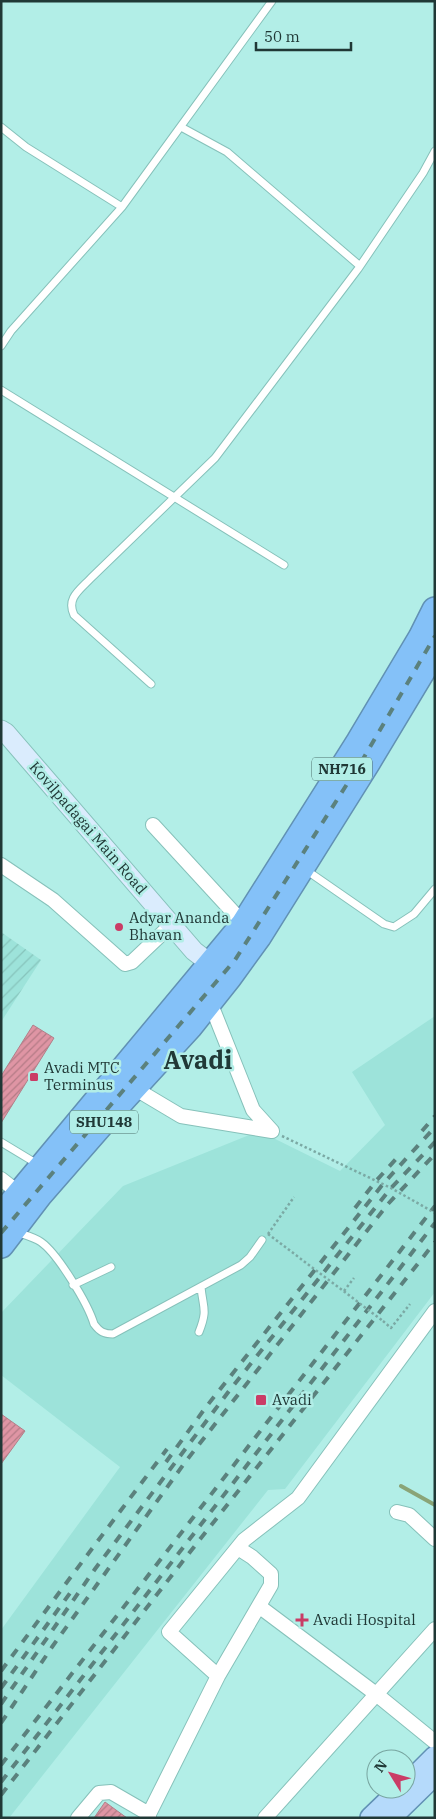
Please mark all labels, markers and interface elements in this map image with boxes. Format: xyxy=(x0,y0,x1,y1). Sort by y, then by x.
scale bar xyxy=(256,20,351,52)
text: 50 m xyxy=(264,27,300,46)
street label: Kovilpadagai Main Road xyxy=(25,757,151,898)
road number: NH716 xyxy=(312,758,372,781)
place label: Adyar Ananda Bhavan xyxy=(129,908,229,944)
marker: Adyar Ananda Bhavan xyxy=(113,921,125,933)
district label: Avadi xyxy=(164,1043,232,1076)
place label: Avadi MTC Terminus xyxy=(44,1058,120,1094)
marker: Avadi MTC Terminus xyxy=(28,1071,40,1083)
road number: SHU148 xyxy=(70,1110,138,1134)
place label: Avadi xyxy=(272,1390,312,1409)
marker: Avadi xyxy=(254,1393,268,1407)
place label: Avadi Hospital xyxy=(313,1610,416,1629)
marker: Avadi Hospital xyxy=(295,1613,309,1627)
north arrow xyxy=(366,1749,416,1799)
text: N xyxy=(370,1756,391,1776)

